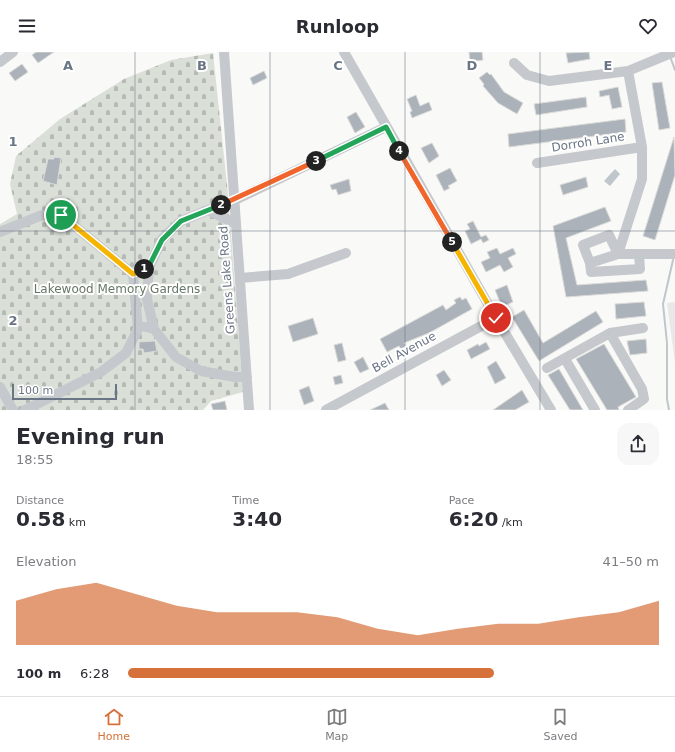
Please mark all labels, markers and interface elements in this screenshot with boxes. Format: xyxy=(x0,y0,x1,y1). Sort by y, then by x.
icon: menu xyxy=(16,15,38,37)
icon: heart xyxy=(637,15,659,37)
text: Runloop xyxy=(296,16,379,37)
text: A xyxy=(63,58,73,73)
text: B xyxy=(197,58,207,73)
text: C xyxy=(333,58,343,73)
text: D xyxy=(467,58,478,73)
text: E xyxy=(604,58,612,73)
street label: Dorroh Lane xyxy=(550,129,626,155)
text: 1 xyxy=(8,134,18,149)
pin: 4 xyxy=(389,141,409,161)
text: 4 xyxy=(395,144,403,157)
pin: 3 xyxy=(306,151,326,171)
text: 3 xyxy=(312,154,320,167)
pin: 2 xyxy=(211,195,231,215)
pin xyxy=(44,198,78,232)
text: 2 xyxy=(217,198,225,211)
icon: arrive xyxy=(50,204,72,226)
street label: Greens Lake Road xyxy=(216,226,238,334)
pin: 5 xyxy=(442,232,462,252)
text: 5 xyxy=(448,235,456,248)
pin: 1 xyxy=(134,259,154,279)
text: 1 xyxy=(140,262,148,275)
park label: Lakewood Memory Gardens xyxy=(34,282,200,296)
pin xyxy=(479,301,513,335)
icon: check xyxy=(485,307,507,329)
text: 2 xyxy=(8,313,18,328)
street label: Bell Avenue xyxy=(370,329,438,375)
scale bar xyxy=(12,382,117,401)
text: 100 m xyxy=(18,384,53,397)
button: share xyxy=(617,423,659,465)
text: Evening run xyxy=(16,424,165,449)
text: 18:55 xyxy=(16,452,53,467)
text: Distance xyxy=(16,494,64,507)
text: Time xyxy=(232,494,259,507)
text: Pace xyxy=(449,494,474,507)
text: 0.58 xyxy=(16,507,65,531)
text: 3:40 xyxy=(232,507,282,531)
text: 6:20 xyxy=(449,507,498,531)
text: km xyxy=(65,516,86,529)
text: /km xyxy=(498,516,523,529)
text: Elevation xyxy=(16,554,76,569)
text: 41–50 m xyxy=(603,554,659,569)
text: 100 m xyxy=(16,666,61,681)
text: 6:28 xyxy=(80,666,109,681)
tab: Home xyxy=(98,706,130,743)
tab: Map xyxy=(325,706,348,743)
tab: Saved xyxy=(543,706,577,743)

